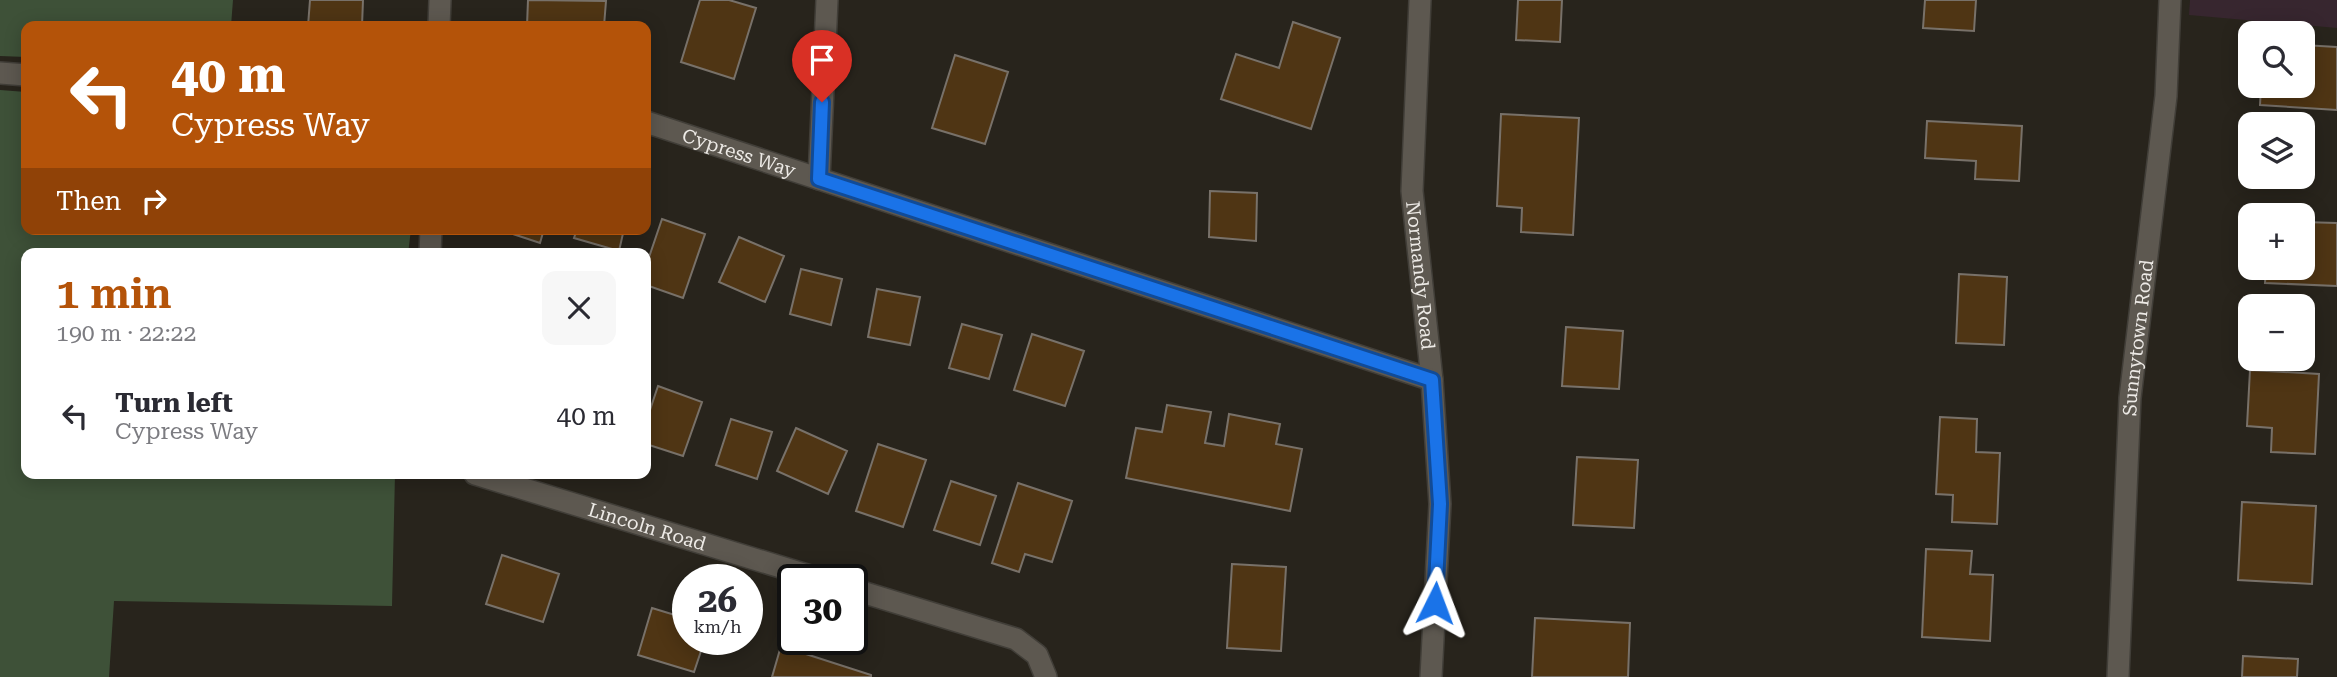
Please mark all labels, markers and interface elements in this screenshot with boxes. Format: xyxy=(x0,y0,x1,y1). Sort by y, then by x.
map controls xyxy=(2238,21,2315,371)
button: search xyxy=(2238,21,2315,98)
pin xyxy=(792,30,852,102)
icon: arrive xyxy=(803,41,841,79)
text: 40 m xyxy=(171,47,286,104)
icon: left xyxy=(56,49,147,140)
text: Cypress Way xyxy=(171,106,370,144)
button: layers xyxy=(2238,112,2315,189)
street label: Cypress Way xyxy=(679,124,799,183)
icon: right xyxy=(135,182,173,220)
text: Then xyxy=(56,186,121,216)
street label: Normandy Road xyxy=(1401,200,1440,351)
button: + xyxy=(2238,203,2315,280)
street label: Sunnytown Road xyxy=(2118,258,2158,417)
text: 1 min xyxy=(56,269,172,318)
button: close xyxy=(542,271,616,345)
button: − xyxy=(2238,294,2315,371)
text: 190 m · 22:22 xyxy=(56,320,196,347)
text: Turn left xyxy=(115,388,233,418)
icon: left xyxy=(56,397,94,435)
text: 40 m xyxy=(557,401,616,431)
text: Cypress Way xyxy=(115,418,258,445)
street label: Lincoln Road xyxy=(585,498,709,556)
speed limit sign: 30 xyxy=(777,564,868,655)
position arrow xyxy=(1398,566,1472,640)
text: 26 xyxy=(698,580,737,621)
text: km/h xyxy=(693,616,742,637)

